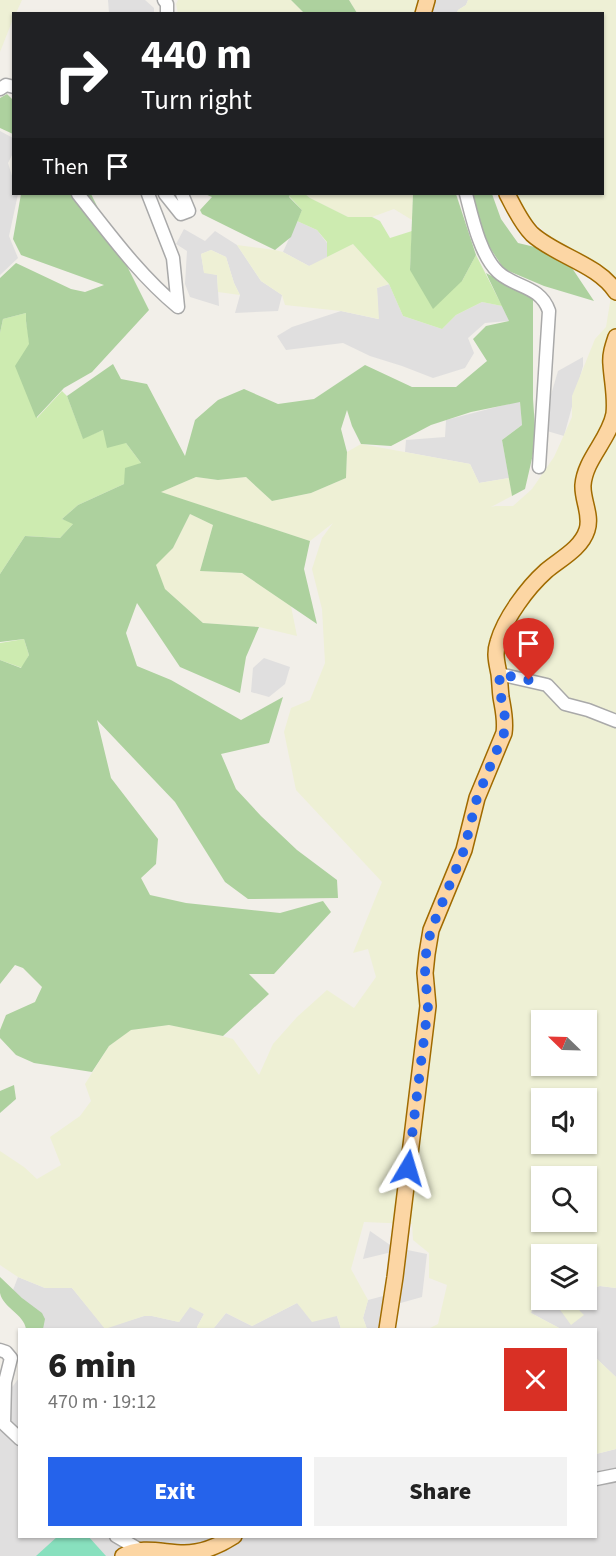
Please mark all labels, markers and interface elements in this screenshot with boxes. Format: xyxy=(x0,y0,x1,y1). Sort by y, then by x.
text: 440 m xyxy=(141,25,252,85)
icon: right xyxy=(42,36,120,114)
text: Turn right xyxy=(141,81,252,120)
icon: arrive xyxy=(101,150,134,183)
text: Then xyxy=(42,151,89,183)
pin xyxy=(503,618,554,680)
icon: arrive xyxy=(512,627,545,660)
north arrow xyxy=(531,1010,597,1076)
map controls xyxy=(531,1010,597,1310)
button: sound xyxy=(531,1088,597,1154)
position arrow xyxy=(376,1136,440,1200)
button: search xyxy=(531,1166,597,1232)
button: layers xyxy=(531,1244,597,1310)
text: 6 min xyxy=(48,1340,136,1391)
button: close xyxy=(504,1348,567,1411)
text: 470 m · 19:12 xyxy=(48,1388,156,1416)
button: Exit xyxy=(48,1457,302,1526)
button: Share xyxy=(314,1457,567,1526)

